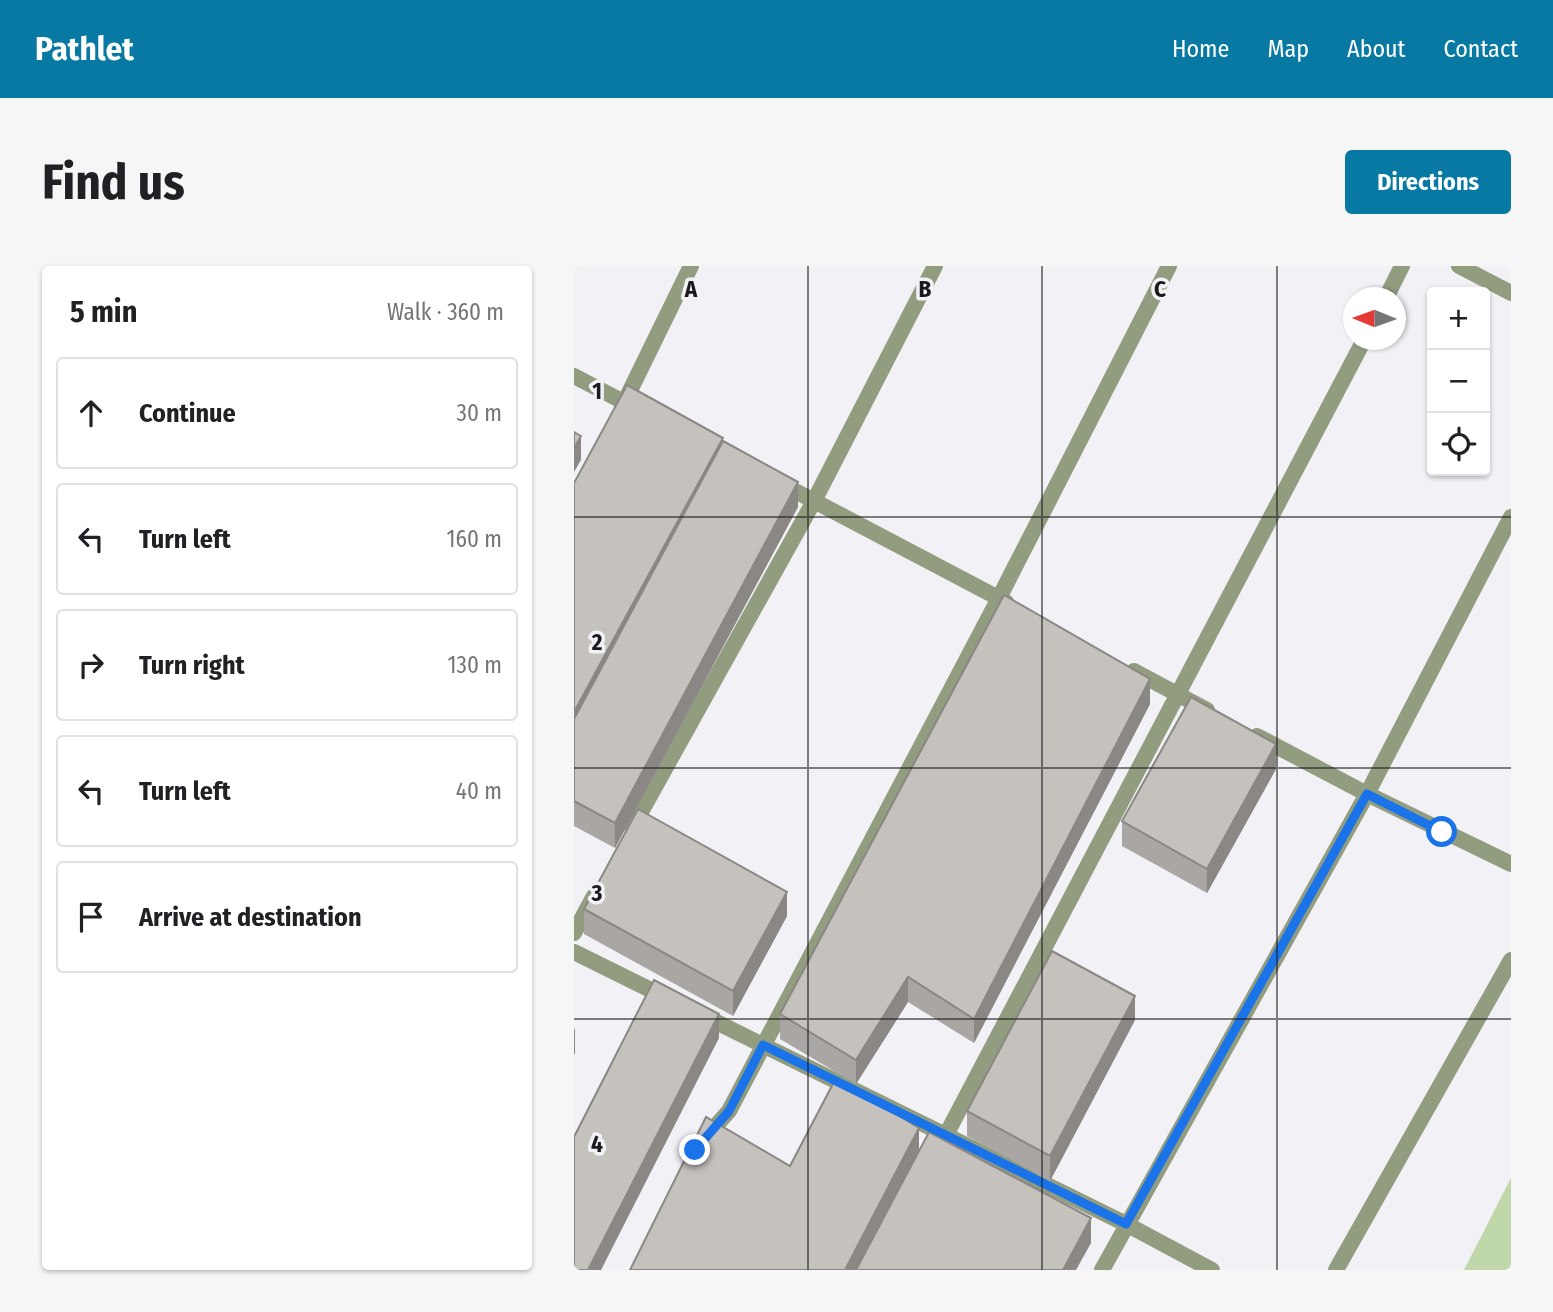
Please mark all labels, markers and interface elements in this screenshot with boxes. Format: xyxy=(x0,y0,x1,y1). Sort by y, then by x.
text: Pathlet xyxy=(35,29,134,69)
text: Home xyxy=(1172,35,1229,63)
text: Map xyxy=(1267,35,1309,63)
text: About xyxy=(1347,35,1405,63)
text: Contact xyxy=(1443,35,1518,63)
button: Directions xyxy=(1345,150,1511,214)
text: Find us xyxy=(42,153,185,212)
text: A xyxy=(684,275,698,303)
text: B xyxy=(919,275,932,303)
text: C xyxy=(1154,275,1166,303)
north arrow xyxy=(1343,287,1406,350)
map controls xyxy=(1427,287,1490,476)
button: + xyxy=(1427,287,1490,350)
text: 5 min xyxy=(70,294,137,330)
text: Walk · 360 m xyxy=(387,298,504,326)
button: − xyxy=(1427,350,1490,413)
text: 1 xyxy=(592,377,602,405)
icon: ahead xyxy=(72,394,110,432)
text: Continue xyxy=(139,398,236,429)
text: 30 m xyxy=(457,399,502,427)
button: locate xyxy=(1427,413,1490,476)
icon: left xyxy=(72,520,110,558)
text: Turn left xyxy=(139,524,231,555)
text: 160 m xyxy=(447,525,502,553)
text: 2 xyxy=(591,628,603,656)
icon: right xyxy=(72,646,110,684)
text: Turn right xyxy=(139,650,245,681)
text: 130 m xyxy=(448,651,502,679)
icon: left xyxy=(72,772,110,810)
text: Turn left xyxy=(139,776,231,807)
text: 40 m xyxy=(456,777,502,805)
route start xyxy=(1426,816,1457,847)
text: 3 xyxy=(591,879,603,907)
icon: arrive xyxy=(72,898,110,936)
text: Arrive at destination xyxy=(139,902,362,933)
text: 4 xyxy=(591,1130,603,1158)
route end xyxy=(679,1134,710,1165)

